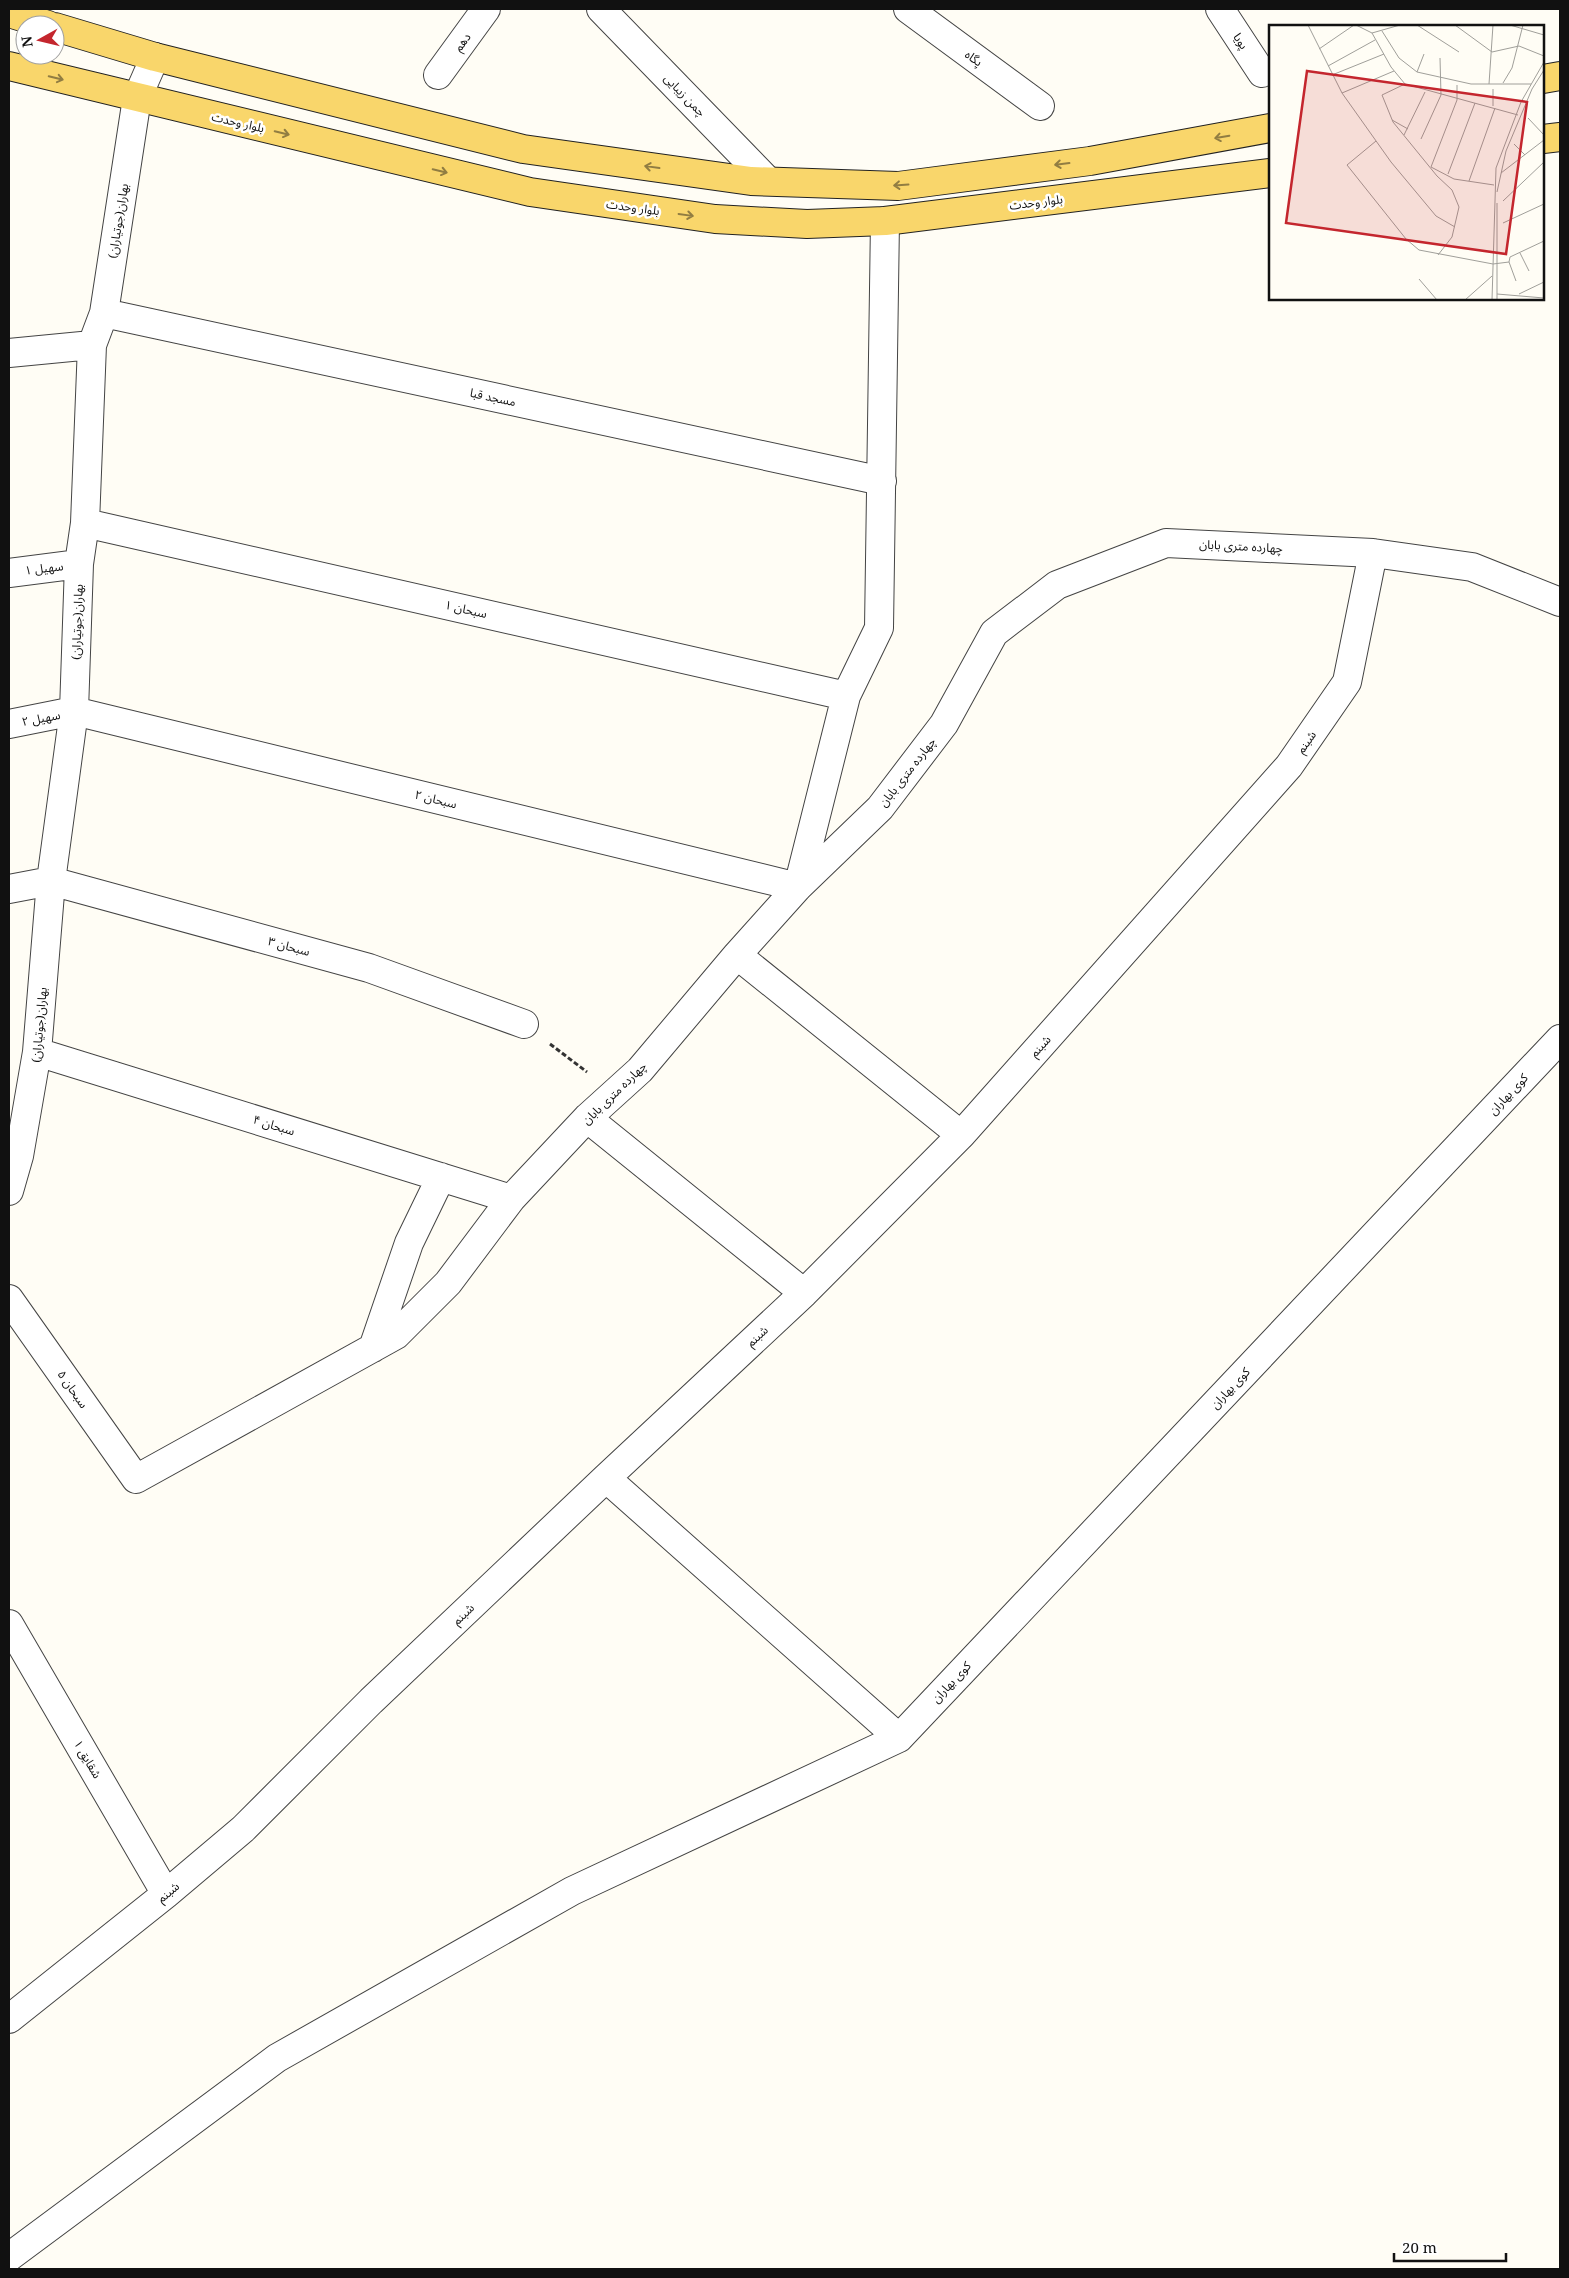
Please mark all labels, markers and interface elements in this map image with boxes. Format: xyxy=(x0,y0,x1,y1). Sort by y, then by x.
north arrow xyxy=(15,15,65,65)
inset map xyxy=(1269,25,1544,300)
street label: دهم xyxy=(449,29,476,55)
street label: پویا xyxy=(1229,30,1253,53)
text: N xyxy=(16,35,37,49)
street label: پگاه xyxy=(962,46,986,70)
street label: چمن زیبایی xyxy=(660,70,710,120)
one-way arrow xyxy=(48,74,64,83)
street label: بلوار وحدت xyxy=(210,108,266,136)
one-way arrow xyxy=(273,129,289,138)
one-way arrow xyxy=(1215,132,1231,142)
one-way arrow xyxy=(1054,159,1070,169)
one-way arrow xyxy=(644,161,660,171)
one-way arrow xyxy=(431,167,447,176)
one-way arrow xyxy=(893,180,909,189)
street label: بهاران(جوتیاران) xyxy=(104,182,132,260)
street label: بلوار وحدت xyxy=(1008,190,1064,214)
street label: بلوار وحدت xyxy=(605,195,661,219)
one-way arrow xyxy=(677,210,693,220)
street label: مسجد قبا xyxy=(468,384,518,410)
street label: چهارده متری بابان xyxy=(1199,535,1283,557)
street label: سهیل ۱ xyxy=(24,557,64,579)
street label: بهاران(جوتیاران) xyxy=(67,584,87,660)
street label: سبحان ۱ xyxy=(443,596,489,622)
street label: سهیل ۲ xyxy=(20,706,62,730)
street label: شبنم xyxy=(1292,727,1321,757)
street label: چهارده متری بابان xyxy=(874,734,940,810)
street label: سبحان ۲ xyxy=(413,786,459,812)
street label: سبحان ۳ xyxy=(266,932,312,960)
street label: بهاران(جوتیاران) xyxy=(27,987,51,1063)
street label: شبنم xyxy=(1026,1031,1055,1061)
street label: چهارده متری بابان xyxy=(578,1058,650,1128)
street label: کوی بهاران xyxy=(1484,1069,1532,1118)
street label: سبحان ۴ xyxy=(251,1111,297,1139)
street label: شبنم xyxy=(742,1321,772,1351)
street label: کوی بهاران xyxy=(1206,1363,1254,1412)
street label: سبحان ۵ xyxy=(54,1367,92,1411)
street label: شبنم xyxy=(448,1599,478,1629)
street label: کوی بهاران xyxy=(927,1657,975,1706)
street label: شقایق ۱ xyxy=(70,1737,106,1781)
street label: شبنم xyxy=(153,1878,183,1907)
scale bar xyxy=(1394,2230,1506,2262)
text: 20 m xyxy=(1402,2237,1437,2257)

